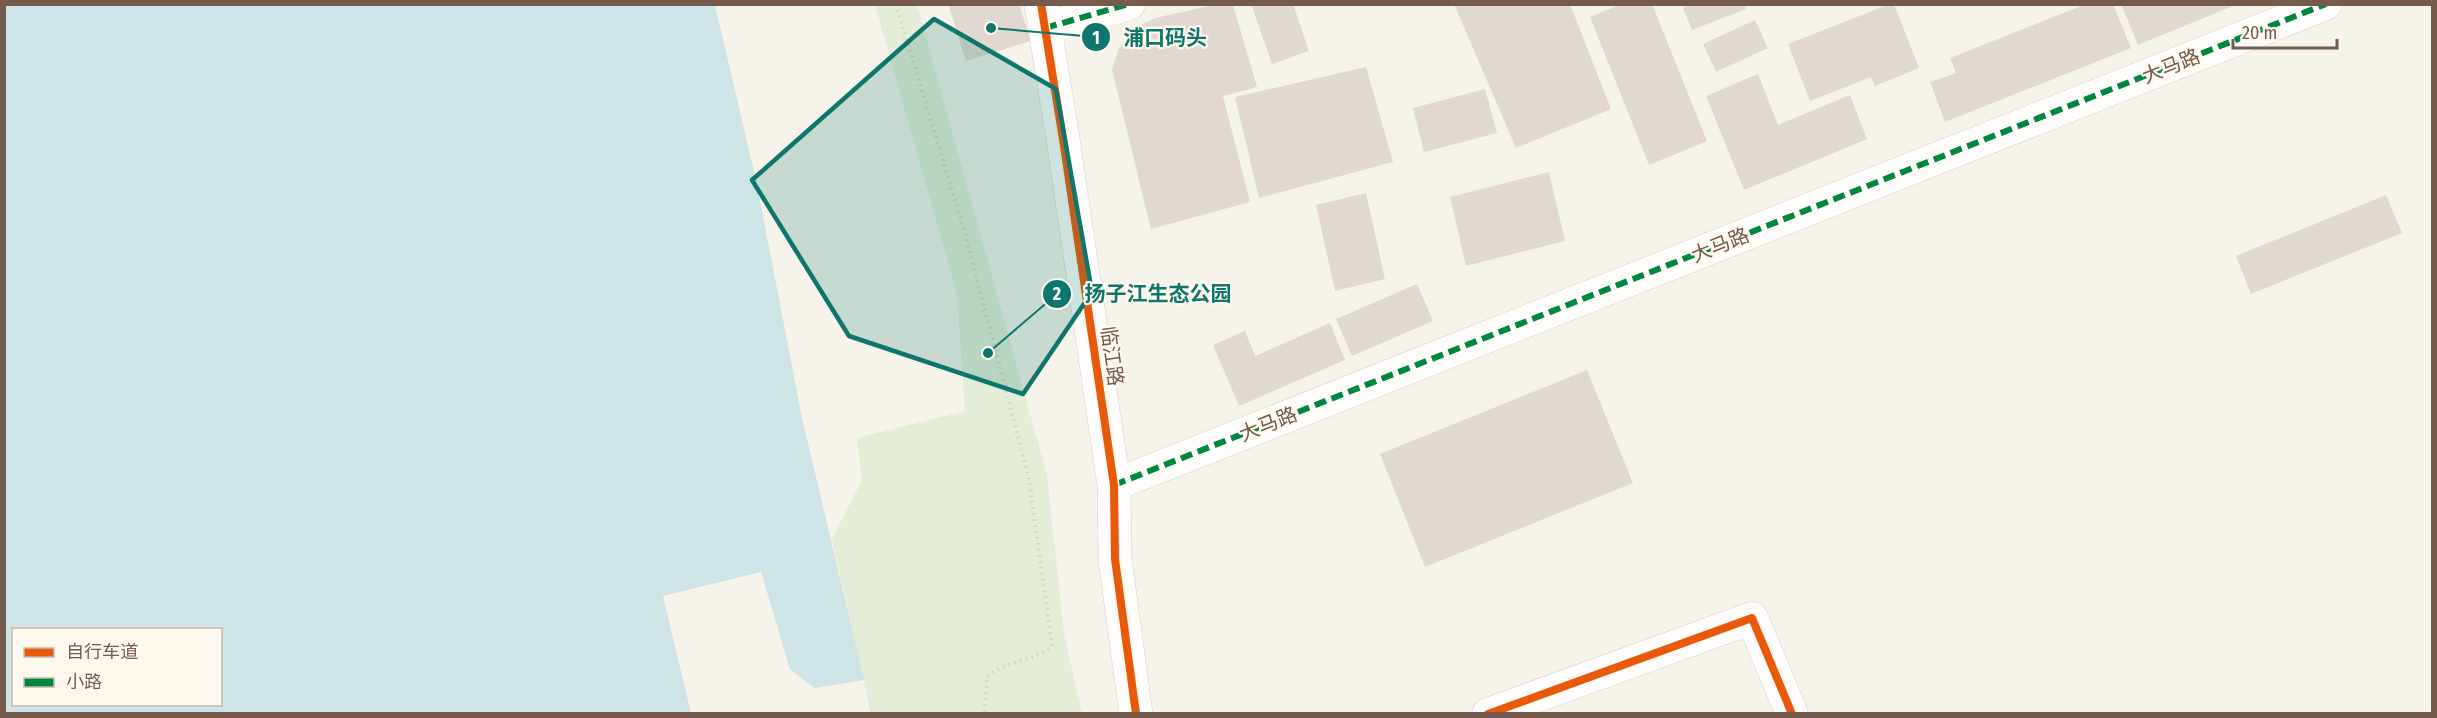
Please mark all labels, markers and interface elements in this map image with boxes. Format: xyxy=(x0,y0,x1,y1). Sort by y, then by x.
scale bar xyxy=(2233,12,2336,50)
callout: 浦口码头 xyxy=(1081,18,1219,57)
text: 20 m xyxy=(2242,22,2277,44)
text: 浦口码头 xyxy=(1123,25,1207,51)
text: 1 xyxy=(1092,27,1100,49)
street label: 大马路 xyxy=(2139,44,2203,88)
street label: 大马路 xyxy=(1688,223,1752,267)
callout: 扬子江生态公园 xyxy=(1042,274,1243,313)
text: 扬子江生态公园 xyxy=(1085,281,1232,307)
text: 2 xyxy=(1052,283,1061,305)
street label: 临江路 xyxy=(1096,325,1128,387)
street label: 大马路 xyxy=(1236,402,1300,446)
legend xyxy=(12,628,222,706)
text: 自行车道 xyxy=(66,641,138,663)
text: 小路 xyxy=(66,671,102,693)

